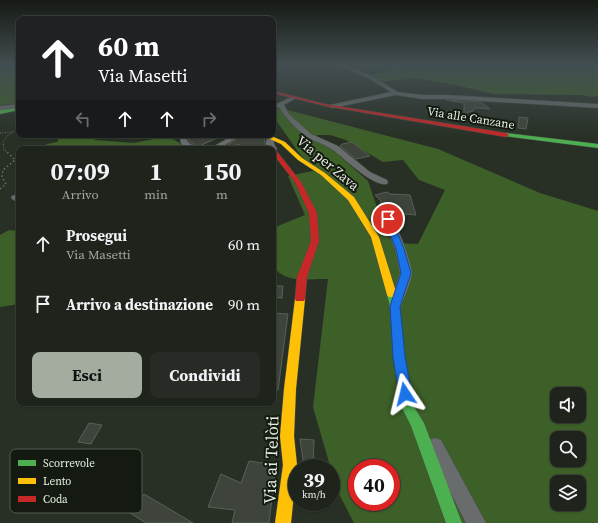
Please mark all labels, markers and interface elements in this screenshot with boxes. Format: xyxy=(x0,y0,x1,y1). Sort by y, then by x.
text: 60 m xyxy=(98,27,160,65)
icon: ahead xyxy=(32,32,84,84)
text: Via Masetti xyxy=(98,63,188,88)
street label: Via alle Canzane xyxy=(426,103,516,133)
icon: left xyxy=(72,108,94,130)
icon: ahead xyxy=(114,108,136,130)
icon: ahead xyxy=(156,108,178,130)
icon: right xyxy=(198,108,220,130)
street label: Via per Zava xyxy=(292,131,364,196)
text: 07:09 xyxy=(51,155,110,188)
text: 1 xyxy=(150,155,163,188)
text: 150 xyxy=(202,155,241,188)
text: Arrivo xyxy=(62,186,99,203)
text: min xyxy=(144,186,168,203)
text: m xyxy=(216,186,228,203)
pin xyxy=(371,202,405,236)
icon: arrive xyxy=(377,208,399,230)
text: Prosegui xyxy=(66,225,127,246)
icon: ahead xyxy=(32,233,54,255)
text: 60 m xyxy=(228,234,260,255)
text: Via Masetti xyxy=(66,246,131,263)
icon: arrive xyxy=(32,293,54,315)
text: Arrivo a destinazione xyxy=(66,294,213,315)
text: 90 m xyxy=(228,294,260,315)
button: Esci xyxy=(32,352,142,398)
button: Condividi xyxy=(150,352,260,398)
position arrow xyxy=(384,373,426,415)
map controls xyxy=(550,387,586,511)
button: sound xyxy=(550,387,586,423)
street label: Via ai Telòti xyxy=(257,415,285,505)
button: search xyxy=(550,431,586,467)
legend xyxy=(10,449,142,513)
text: Scorrevole xyxy=(43,456,95,471)
speed limit sign: 40 xyxy=(348,459,400,511)
text: 39 xyxy=(303,466,325,494)
text: Lento xyxy=(43,474,71,489)
button: layers xyxy=(550,475,586,511)
text: km/h xyxy=(302,488,326,501)
text: Coda xyxy=(43,492,68,507)

